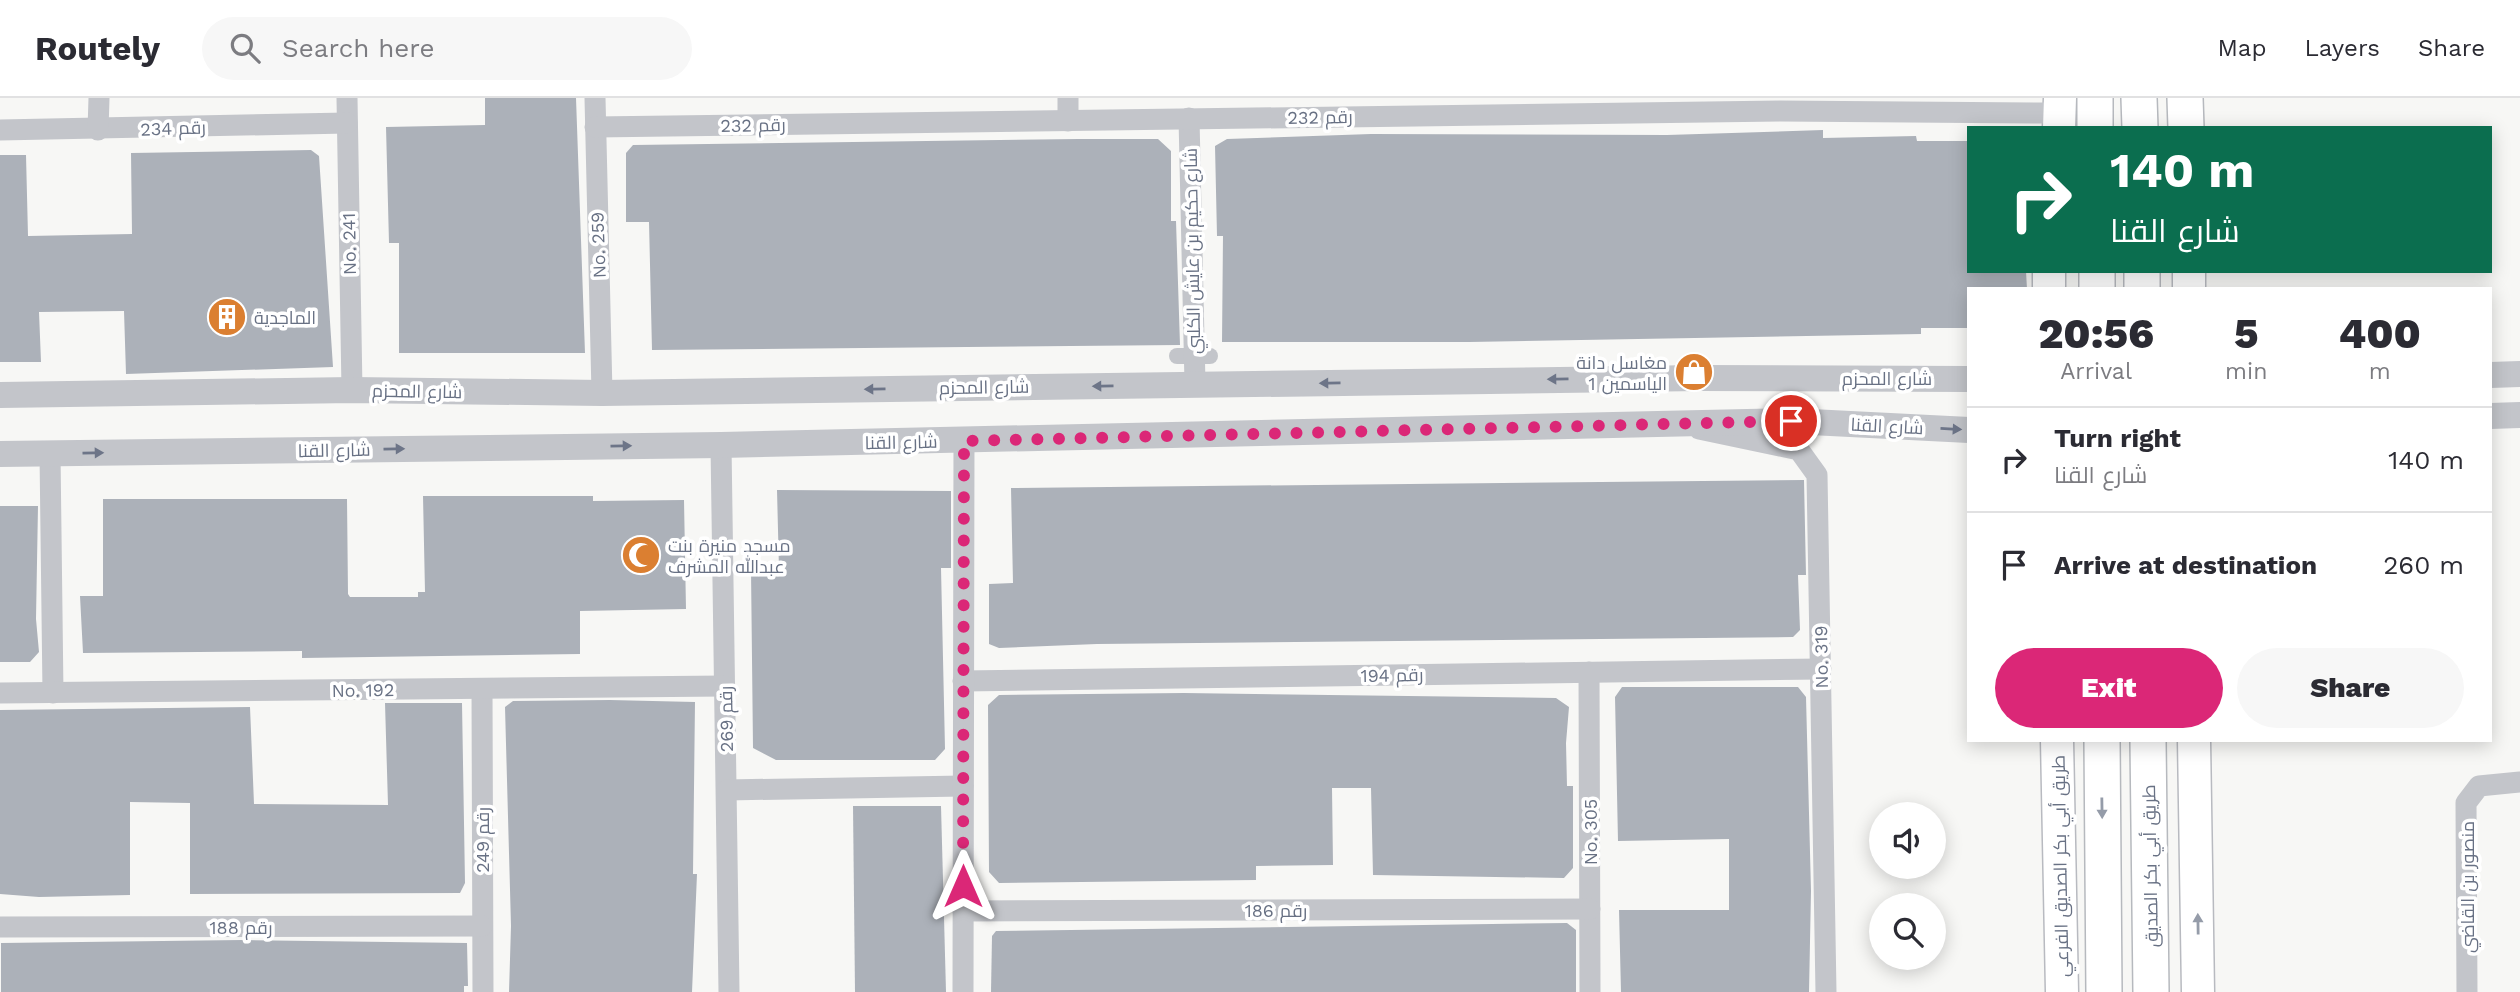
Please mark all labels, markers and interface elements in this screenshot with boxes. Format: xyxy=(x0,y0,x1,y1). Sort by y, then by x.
search box xyxy=(202,17,692,80)
text: Routely xyxy=(35,29,160,68)
icon: search xyxy=(226,29,264,67)
text: Search here xyxy=(282,33,434,63)
text: Map xyxy=(2218,34,2266,62)
text: Layers xyxy=(2304,34,2380,62)
text: Share xyxy=(2418,34,2485,62)
street label: رقم 232 xyxy=(1287,106,1353,130)
street label: رقم 232 xyxy=(720,114,786,138)
street label: رقم 234 xyxy=(140,116,206,142)
text: 140 m xyxy=(2110,141,2254,199)
street label: شارع حكيم بن عايش الكلبي xyxy=(1180,148,1208,354)
icon: right xyxy=(1995,154,2086,245)
street label: No. 259 xyxy=(586,211,610,279)
text: شارع القنا xyxy=(2110,212,2240,250)
street label: No. 241 xyxy=(338,213,360,275)
building icon: الماجدية xyxy=(206,296,248,338)
place label: الماجدية xyxy=(254,307,316,328)
text: 20:56 xyxy=(2038,309,2154,358)
text: 5 xyxy=(2234,309,2258,358)
text: 400 xyxy=(2339,309,2421,358)
shop icon: مغاسل دانة الياسمين 1 xyxy=(1673,351,1715,393)
place label: مغاسل دانة الياسمين 1 xyxy=(1576,352,1667,395)
text: Arrival xyxy=(2060,358,2132,385)
text: min xyxy=(2225,358,2267,385)
text: m xyxy=(2369,358,2391,385)
street label: شارع المحزم xyxy=(1842,368,1932,391)
one-way arrow xyxy=(1546,374,1568,385)
street label: شارع المحزم xyxy=(939,376,1029,400)
one-way arrow xyxy=(1319,377,1341,388)
street label: شارع المحزم xyxy=(372,380,462,404)
one-way arrow xyxy=(1091,380,1113,392)
one-way arrow xyxy=(864,383,886,395)
pin xyxy=(1761,391,1821,451)
icon: arrive xyxy=(1772,402,1810,440)
street label: شارع القنا xyxy=(1850,414,1924,440)
text: Turn right xyxy=(2054,423,2181,453)
one-way arrow xyxy=(1940,424,1962,435)
street label: شارع القنا xyxy=(864,431,938,455)
street label: شارع القنا xyxy=(297,439,371,463)
one-way arrow xyxy=(610,441,632,452)
icon: right xyxy=(1995,441,2033,479)
one-way arrow xyxy=(383,443,405,455)
text: 140 m xyxy=(2388,445,2464,475)
one-way arrow xyxy=(82,447,104,458)
text: شارع القنا xyxy=(2054,462,2147,489)
mosque icon: مسجد منيرة بنت عبدالله المشرف xyxy=(620,534,662,576)
place label: مسجد منيرة بنت عبدالله المشرف xyxy=(668,535,791,578)
icon: arrive xyxy=(1995,546,2033,584)
text: Arrive at destination xyxy=(2054,550,2317,580)
text: 260 m xyxy=(2383,550,2464,580)
street label: No. 319 xyxy=(1810,625,1832,689)
button: Exit xyxy=(1995,648,2223,728)
button: Share xyxy=(2237,648,2464,728)
street label: رقم 194 xyxy=(1360,664,1424,688)
street label: No. 192 xyxy=(331,679,395,701)
street label: رقم 269 xyxy=(715,686,739,752)
street label: طريق أبي بكر الصديق الفرعي xyxy=(2048,755,2076,977)
street label: طريق أبي بكر الصديق xyxy=(2138,784,2166,948)
one-way arrow xyxy=(2097,798,2108,820)
street label: No. 305 xyxy=(1580,799,1601,865)
map controls xyxy=(1869,802,1946,970)
button: sound xyxy=(1869,802,1946,879)
street label: رقم 249 xyxy=(472,807,495,873)
street label: منصور بن القاضي xyxy=(2457,821,2481,953)
position arrow xyxy=(926,849,1000,923)
button: search xyxy=(1869,893,1946,970)
street label: رقم 186 xyxy=(1245,900,1307,923)
one-way arrow xyxy=(2192,913,2203,935)
street label: رقم 188 xyxy=(210,917,272,940)

